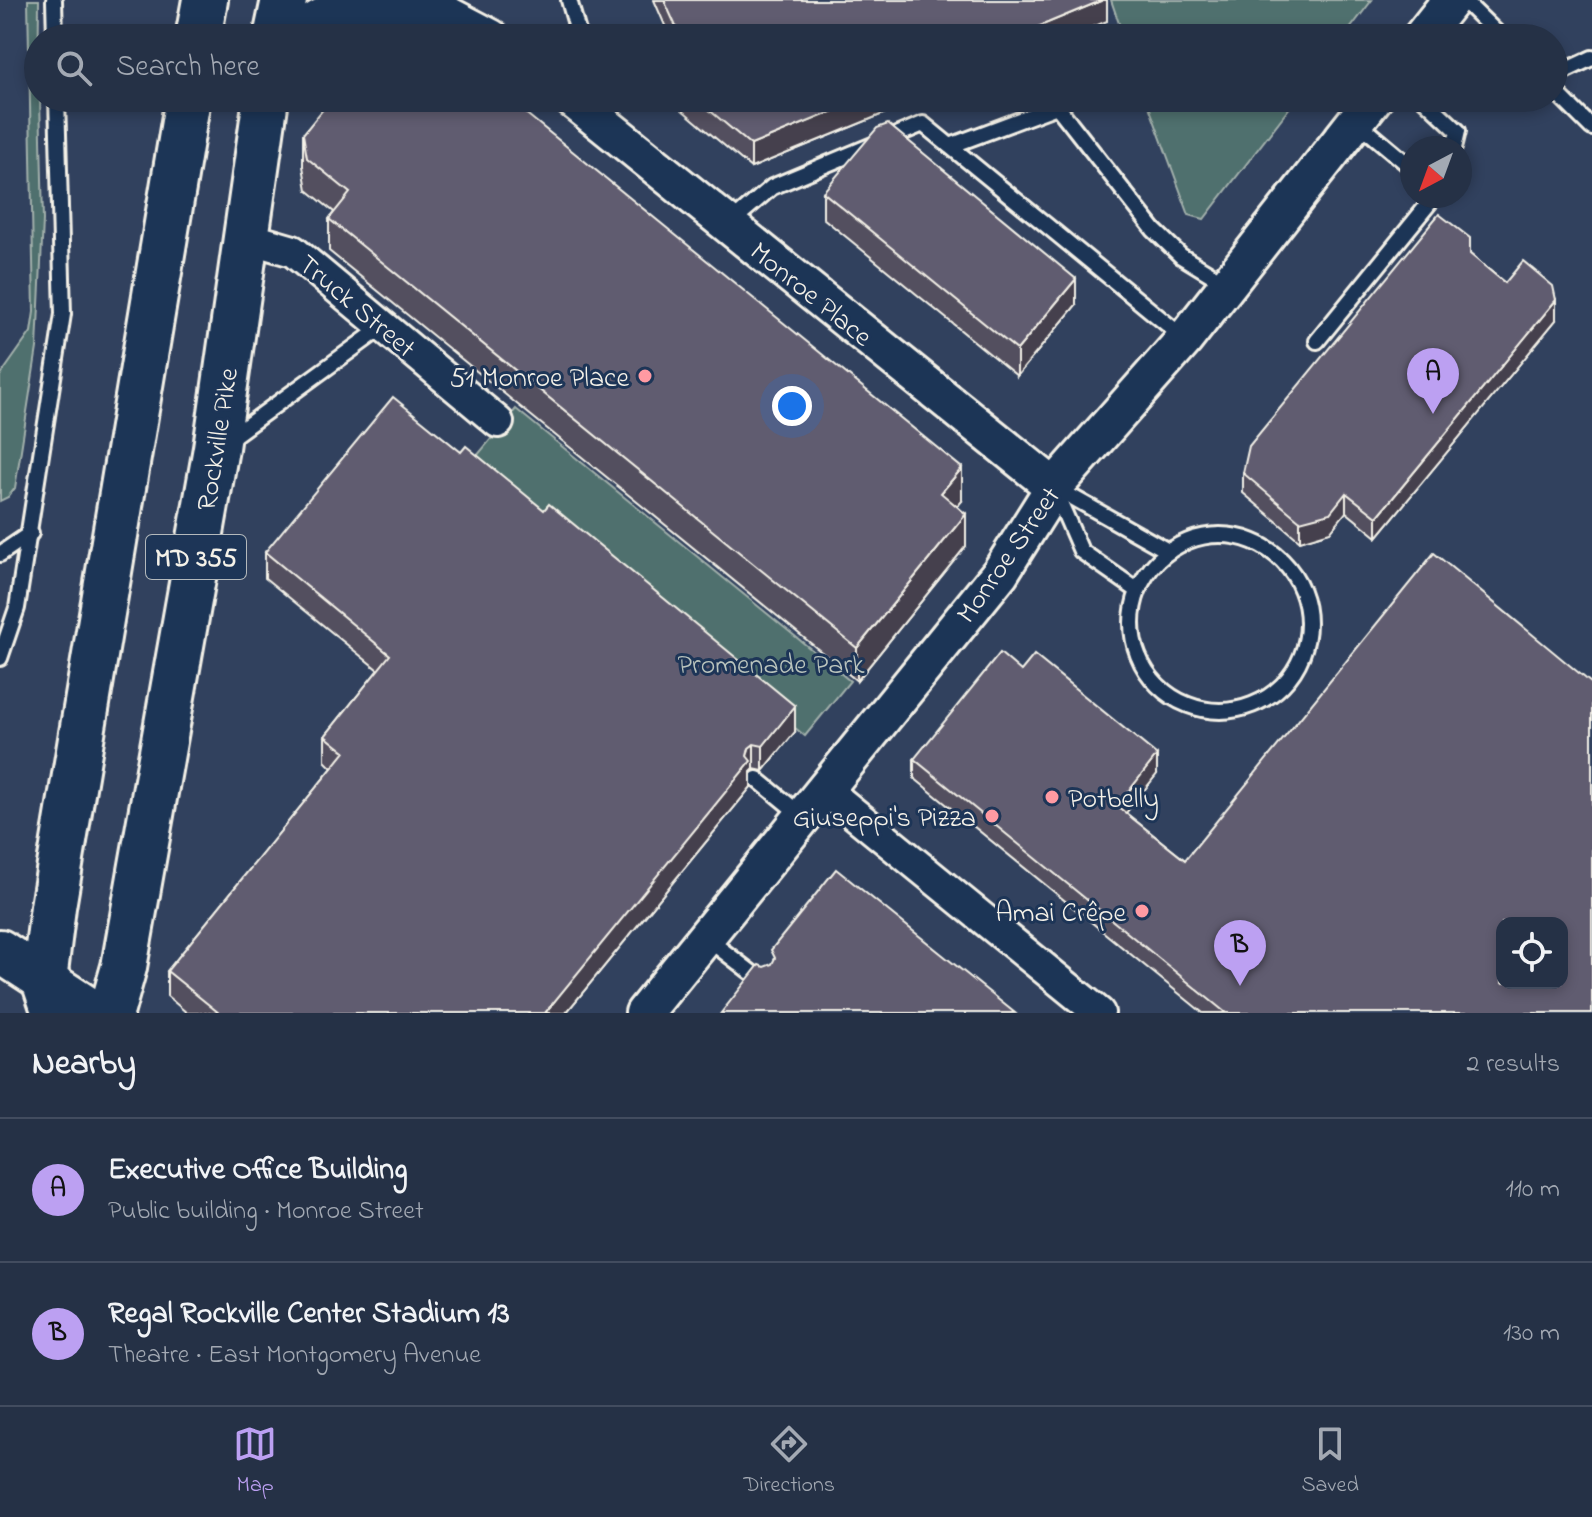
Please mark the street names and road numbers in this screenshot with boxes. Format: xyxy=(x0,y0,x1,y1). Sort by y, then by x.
street label: Monroe Place xyxy=(740,233,880,358)
street label: Truck Street xyxy=(288,246,424,369)
street label: Rockville Pike xyxy=(188,365,251,514)
street label: Monroe Street xyxy=(948,479,1072,633)
road number: MD 355 xyxy=(146,535,246,579)

